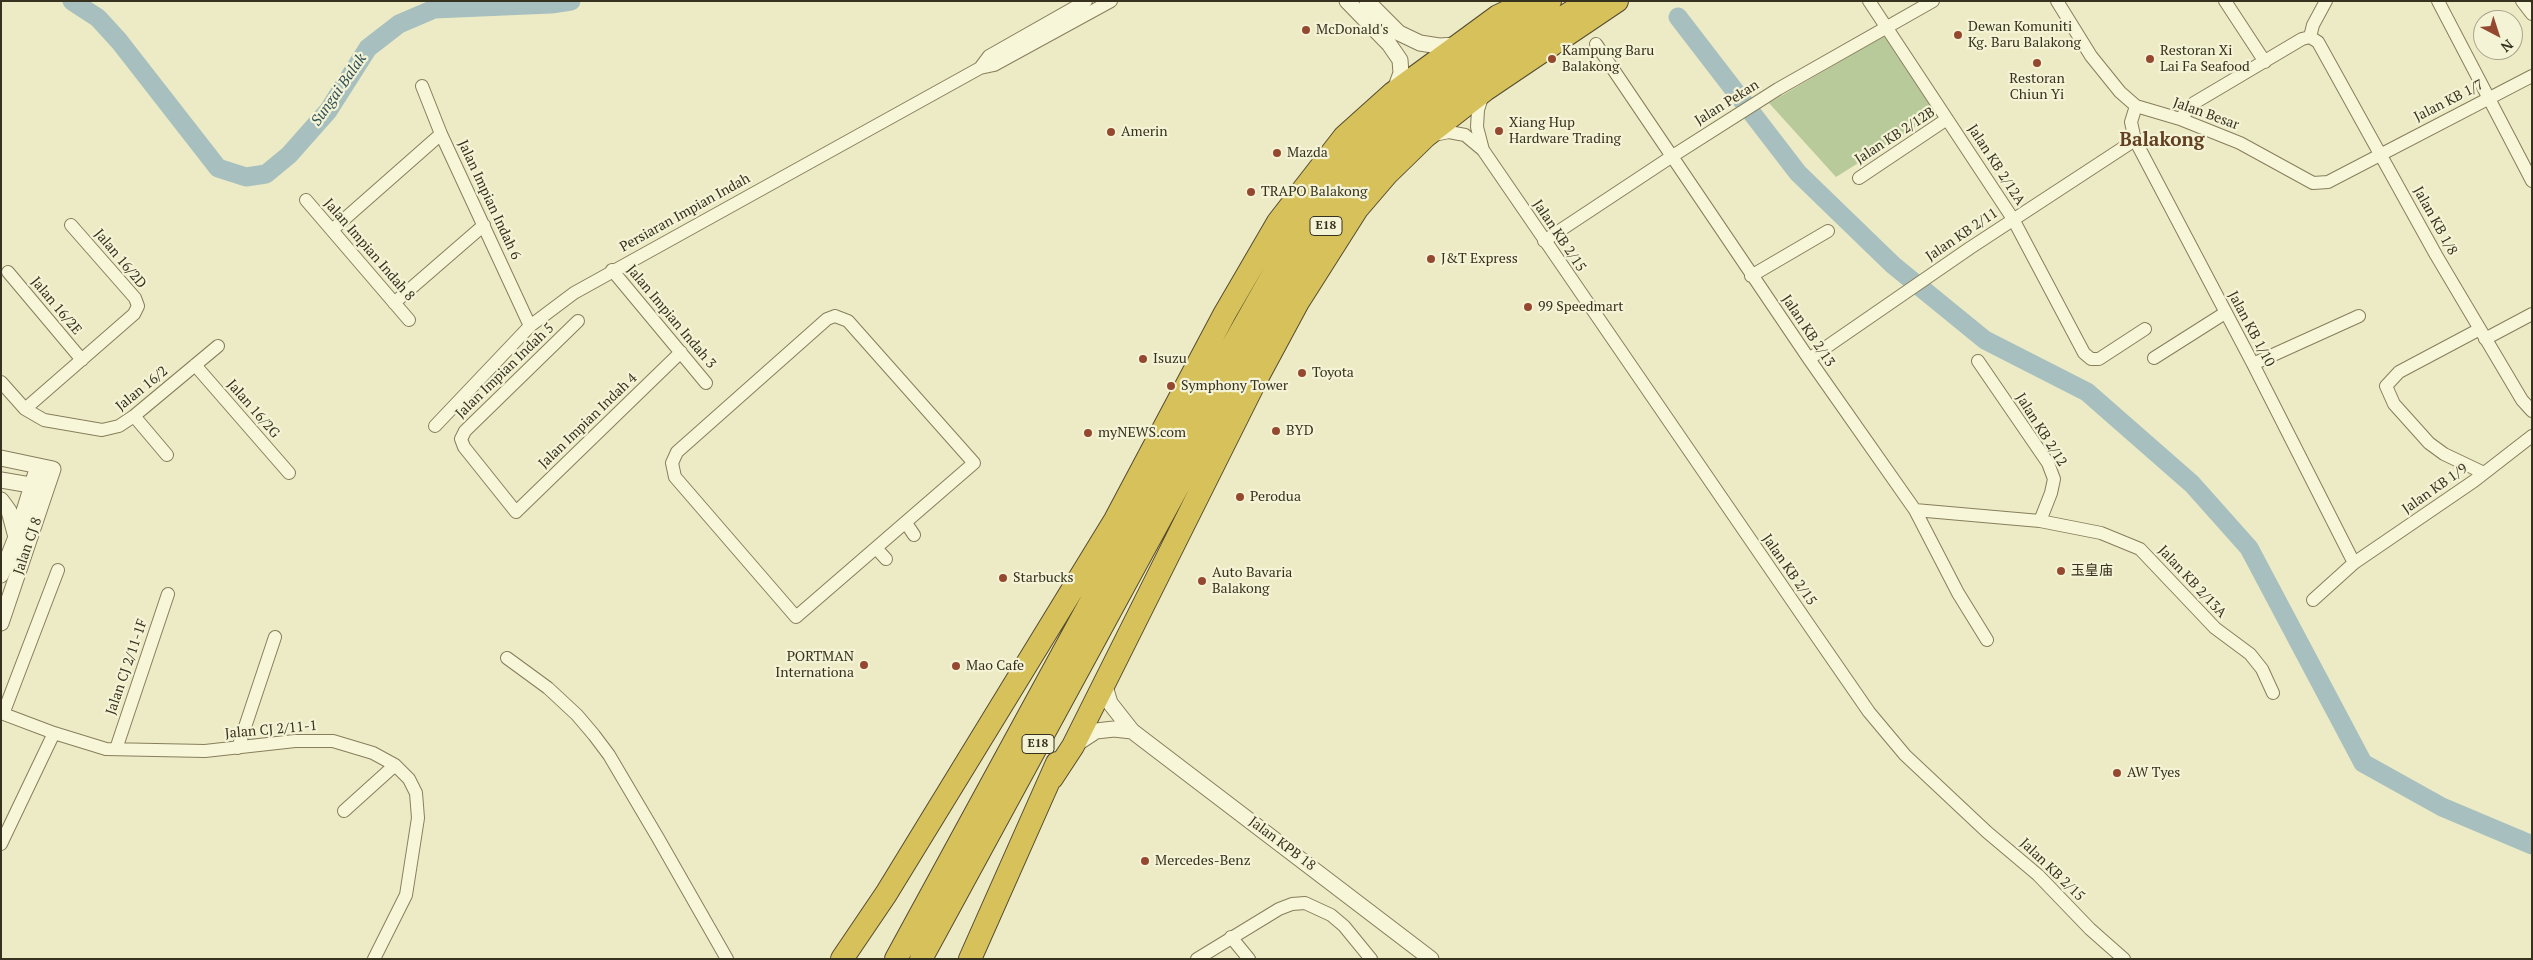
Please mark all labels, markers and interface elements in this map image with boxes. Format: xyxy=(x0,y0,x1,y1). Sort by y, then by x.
north arrow xyxy=(2473,10,2523,60)
place label: Dewan Komuniti Kg. Baru Balakong xyxy=(1968,19,2081,52)
place label: McDonald's xyxy=(1316,22,1388,38)
marker: McDonald's xyxy=(1300,24,1312,36)
marker: Dewan Komuniti Kg. Baru Balakong xyxy=(1952,29,1964,41)
text: N xyxy=(2497,35,2517,57)
place label: Kampung Baru Balakong xyxy=(1562,43,1654,75)
place label: Restoran Xi Lai Fa Seafood xyxy=(2160,43,2250,75)
water label: Sungai Balak xyxy=(308,50,370,130)
marker: Kampung Baru Balakong xyxy=(1546,53,1558,65)
marker: Restoran Xi Lai Fa Seafood xyxy=(2144,53,2156,65)
marker: Restoran Chiun Yi xyxy=(2031,57,2043,69)
place label: Restoran Chiun Yi xyxy=(2009,71,2065,104)
street label: Jalan KB 1/7 xyxy=(2411,76,2487,126)
street label: Jalan Pekan xyxy=(1692,77,1762,129)
street label: Jalan Besar xyxy=(2171,94,2241,134)
street label: Jalan KB 2/12B xyxy=(1852,104,1938,168)
place label: Xiang Hup Hardware Trading xyxy=(1509,115,1621,148)
street label: Jalan KB 2/12A xyxy=(1964,122,2028,208)
place label: Amerin xyxy=(1121,124,1168,140)
marker: Xiang Hup Hardware Trading xyxy=(1493,125,1505,137)
marker: Amerin xyxy=(1105,126,1117,138)
district label: Balakong xyxy=(2120,130,2204,152)
street label: Jalan Impian Indah 6 xyxy=(454,138,524,262)
place label: Mazda xyxy=(1287,145,1328,161)
marker: Mazda xyxy=(1271,147,1283,159)
street label: Persiaran Impian Indah xyxy=(617,170,753,256)
place label: TRAPO Balakong xyxy=(1261,184,1367,200)
street label: Jalan KB 1/8 xyxy=(2409,184,2461,258)
marker: TRAPO Balakong xyxy=(1245,186,1257,198)
street label: Jalan Impian Indah 8 xyxy=(320,195,418,305)
street label: Jalan KB 2/15 xyxy=(1529,197,1589,275)
street label: Jalan KB 2/11 xyxy=(1923,205,2001,265)
road number: E18 xyxy=(1310,217,1342,236)
street label: Jalan 16/2D xyxy=(90,226,150,292)
place label: J&T Express xyxy=(1441,251,1518,267)
marker: J&T Express xyxy=(1425,253,1437,265)
street label: Jalan Impian Indah 3 xyxy=(623,262,719,372)
street label: Jalan 16/2E xyxy=(27,274,85,338)
street label: Jalan KB 1/10 xyxy=(2224,288,2278,370)
street label: Jalan KB 2/13 xyxy=(1778,292,1838,370)
place label: 99 Speedmart xyxy=(1538,299,1623,315)
marker: 99 Speedmart xyxy=(1522,301,1534,313)
street label: Jalan Impian Indah 5 xyxy=(452,320,558,422)
place label: Isuzu xyxy=(1153,351,1187,367)
marker: Isuzu xyxy=(1137,353,1149,365)
street label: Jalan 16/2 xyxy=(113,363,171,415)
place label: Toyota xyxy=(1312,365,1354,381)
marker: Toyota xyxy=(1296,367,1308,379)
street label: Jalan Impian Indah 4 xyxy=(535,370,641,472)
street label: Jalan 16/2G xyxy=(223,376,283,442)
place label: Symphony Tower xyxy=(1181,378,1288,394)
marker: Symphony Tower xyxy=(1165,380,1177,392)
street label: Jalan KB 2/12 xyxy=(2012,390,2070,470)
place label: BYD xyxy=(1286,423,1314,439)
place label: myNEWS.com xyxy=(1098,425,1186,441)
marker: BYD xyxy=(1270,425,1282,437)
marker: myNEWS.com xyxy=(1082,427,1094,439)
street label: Jalan KB 1/9 xyxy=(2399,460,2471,518)
place label: Perodua xyxy=(1250,489,1301,505)
marker: Perodua xyxy=(1234,491,1246,503)
street label: Jalan CJ 8 xyxy=(10,515,46,577)
street label: Jalan KB 2/15 xyxy=(1758,531,1820,609)
street label: Jalan KB 2/13A xyxy=(2154,542,2230,622)
place label: 玉皇庙 xyxy=(2071,563,2113,579)
place label: Auto Bavaria Balakong xyxy=(1212,565,1292,598)
marker: 玉皇庙 xyxy=(2055,565,2067,577)
place label: Starbucks xyxy=(1013,570,1074,586)
marker: Starbucks xyxy=(997,572,1009,584)
marker: Auto Bavaria Balakong xyxy=(1196,575,1208,587)
street label: Jalan CJ 2/11-1F xyxy=(103,617,151,717)
place label: PORTMAN Internationa xyxy=(775,649,854,682)
place label: Mao Cafe xyxy=(966,658,1024,674)
marker: PORTMAN Internationa xyxy=(858,659,870,671)
marker: Mao Cafe xyxy=(950,660,962,672)
street label: Jalan CJ 2/11-1 xyxy=(224,718,318,742)
road number: E18 xyxy=(1022,734,1054,754)
place label: AW Tyes xyxy=(2127,765,2180,781)
marker: AW Tyes xyxy=(2111,767,2123,779)
street label: Jalan KPB 18 xyxy=(1245,813,1319,875)
street label: Jalan KB 2/15 xyxy=(2016,835,2088,905)
place label: Mercedes-Benz xyxy=(1155,853,1250,869)
marker: Mercedes-Benz xyxy=(1139,855,1151,867)

